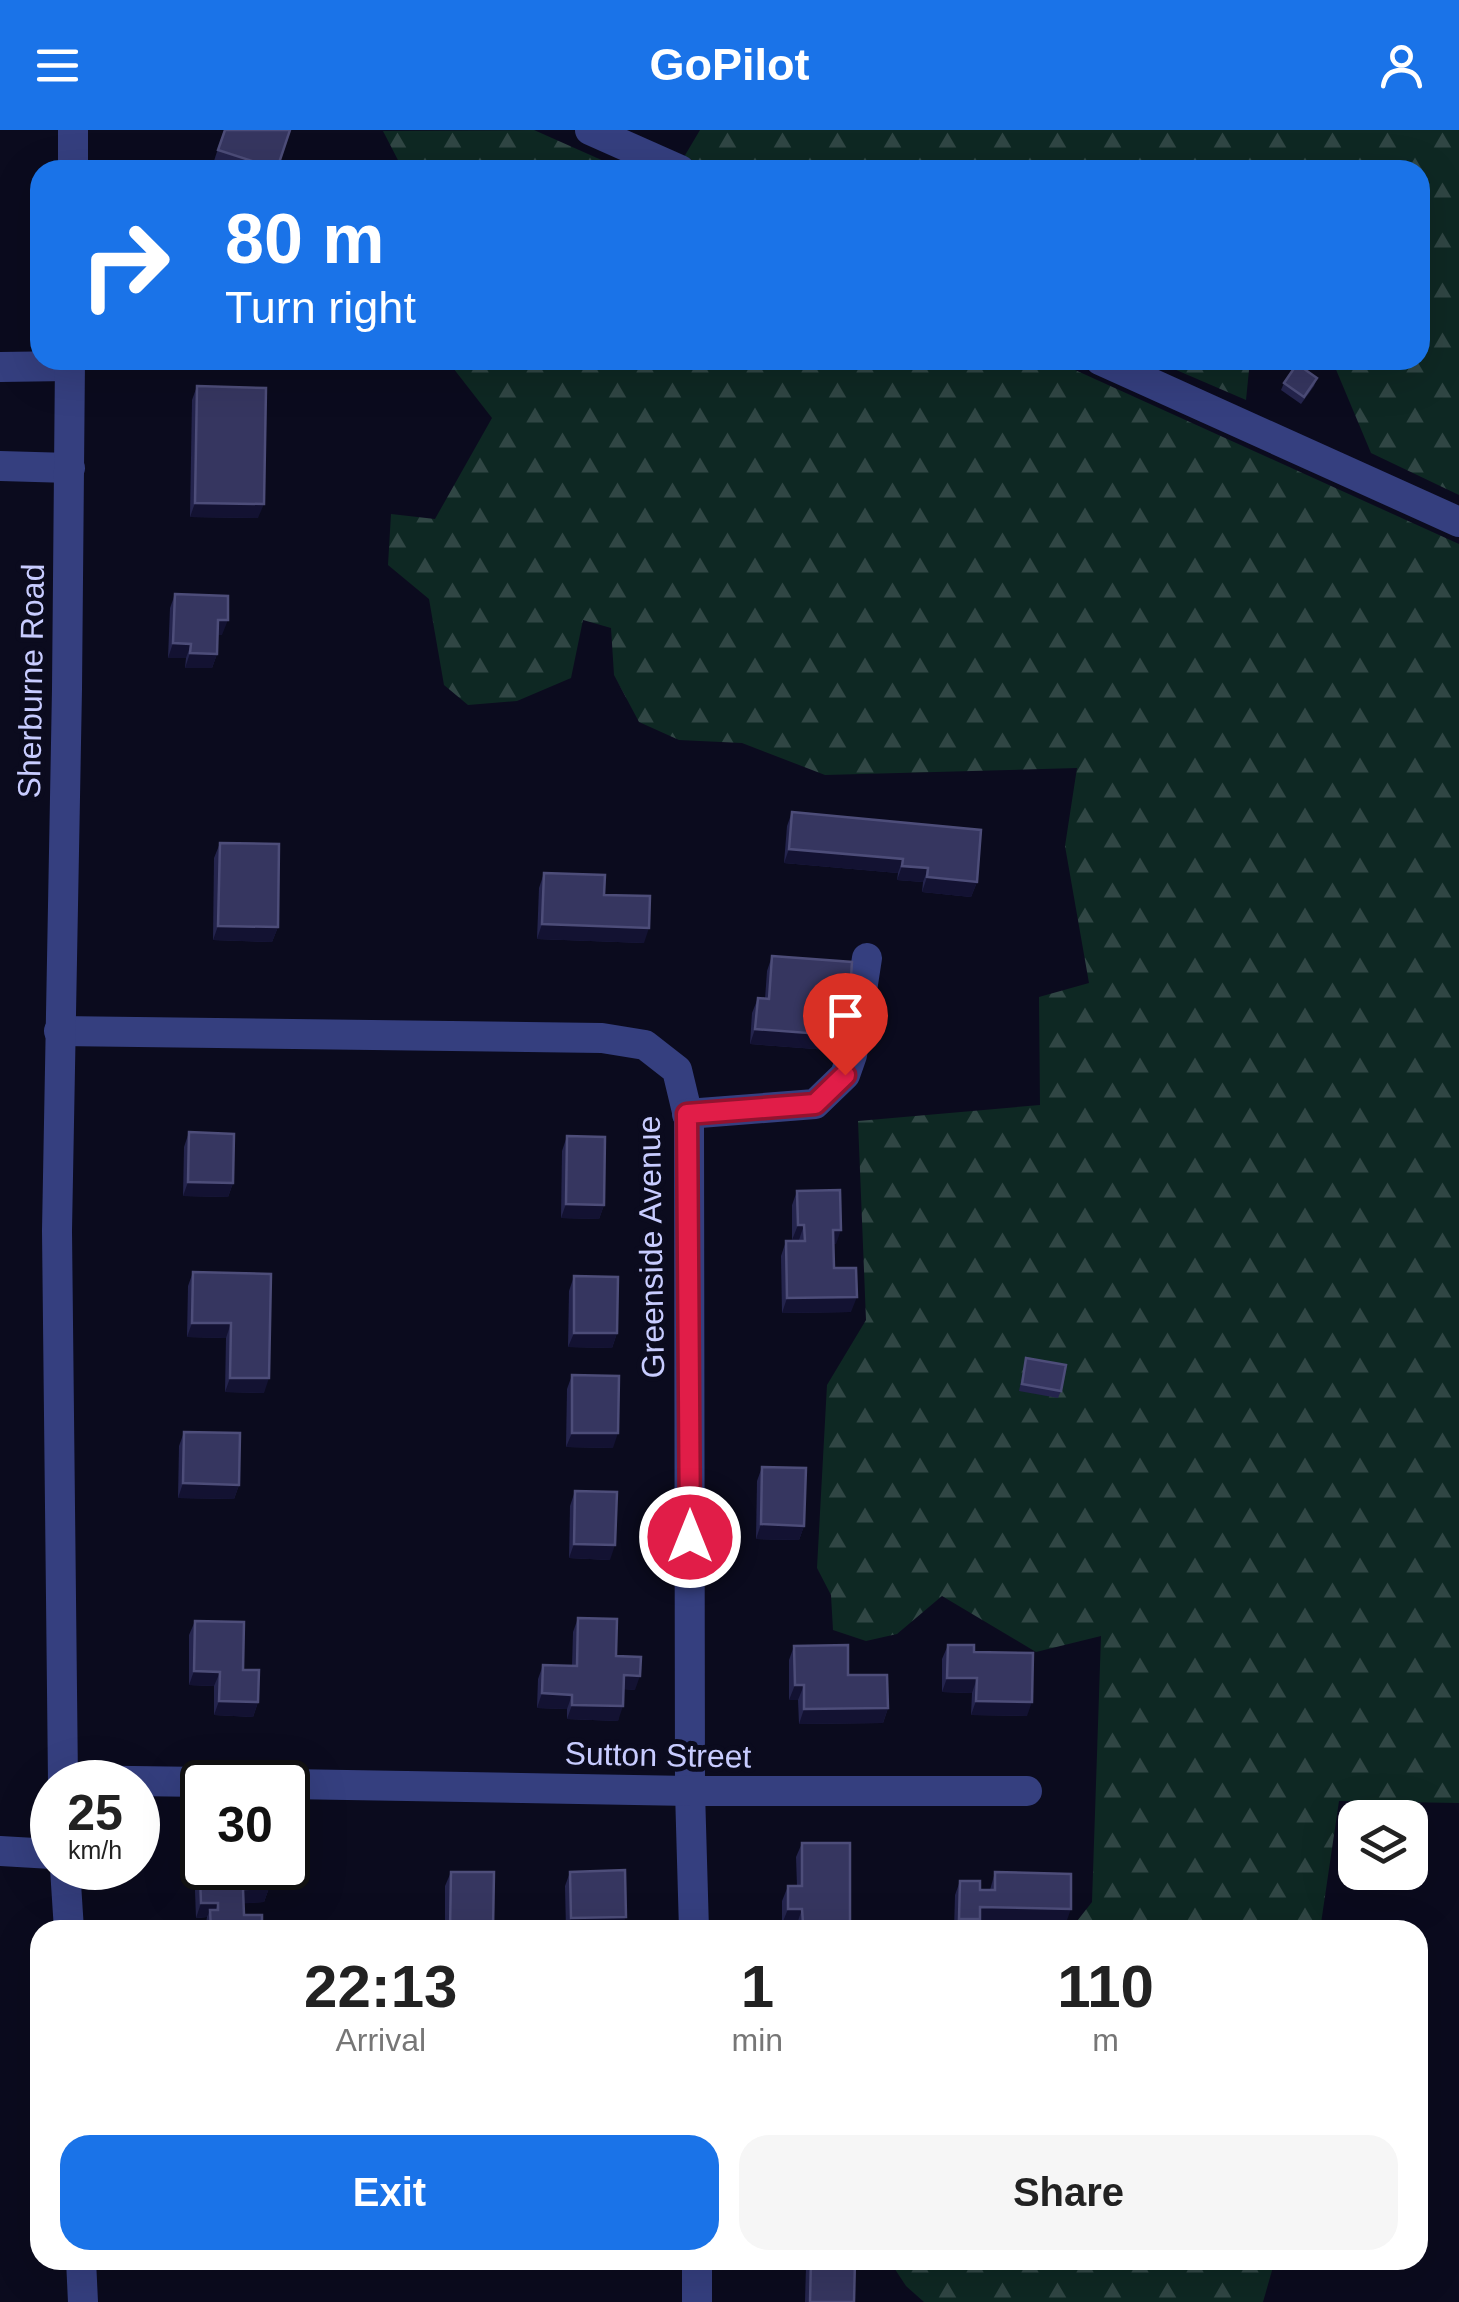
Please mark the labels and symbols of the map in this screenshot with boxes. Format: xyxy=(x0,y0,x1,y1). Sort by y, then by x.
street label: Sherburne Road xyxy=(11,563,51,799)
pin xyxy=(803,973,888,1076)
street label: Greenside Avenue xyxy=(631,1115,671,1379)
position arrow xyxy=(638,1485,742,1589)
street label: Sutton Street xyxy=(564,1735,752,1775)
speed limit sign: 30 xyxy=(180,1760,310,1890)

